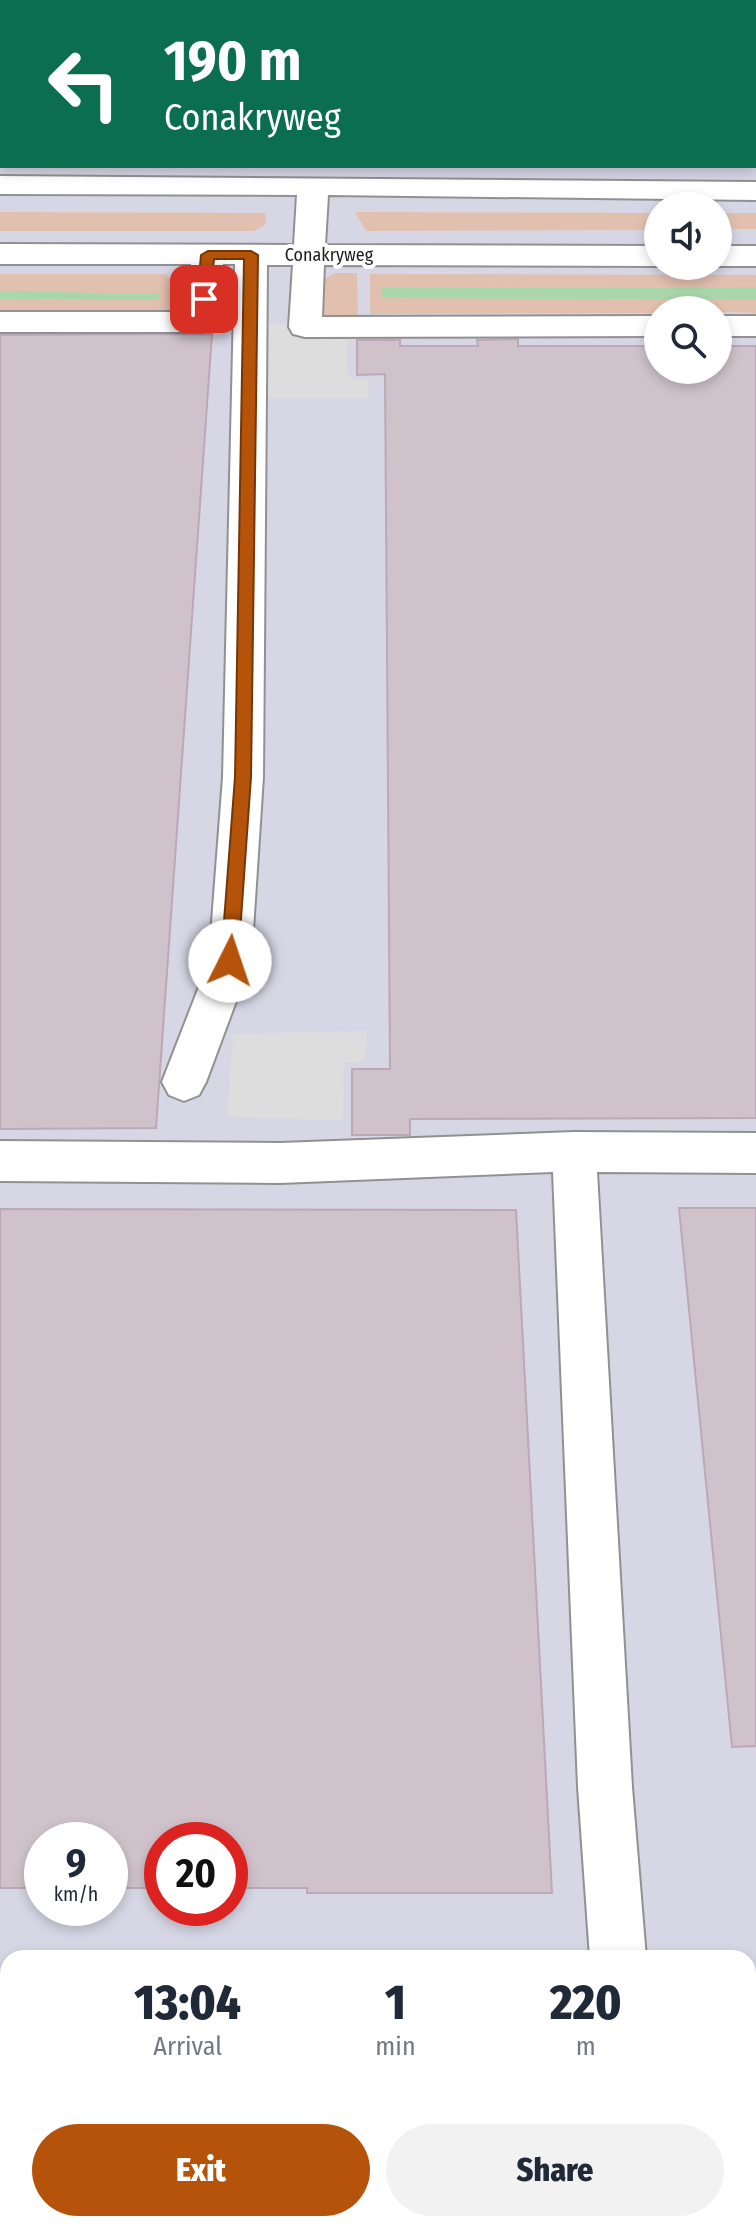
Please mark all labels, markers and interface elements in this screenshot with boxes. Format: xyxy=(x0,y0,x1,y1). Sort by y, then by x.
text: 190 m xyxy=(164,28,302,95)
icon: left xyxy=(32,32,136,136)
text: Conakryweg xyxy=(164,96,341,140)
map controls xyxy=(644,192,732,384)
button: sound xyxy=(644,192,732,280)
street label: Conakryweg xyxy=(285,244,374,266)
pin xyxy=(170,265,238,333)
icon: arrive xyxy=(182,277,226,321)
button: search xyxy=(644,296,732,384)
position arrow xyxy=(188,919,272,1003)
speed limit sign: 20 xyxy=(144,1822,248,1926)
text: 9 xyxy=(66,1840,86,1888)
text: km/h xyxy=(54,1882,98,1906)
text: 13:04 xyxy=(134,1974,241,2032)
text: 1 xyxy=(385,1974,406,2032)
text: 220 xyxy=(550,1974,622,2032)
text: Arrival xyxy=(153,2031,222,2062)
text: min xyxy=(375,2031,416,2062)
text: m xyxy=(576,2031,596,2062)
button: Exit xyxy=(32,2124,370,2216)
button: Share xyxy=(386,2124,724,2216)

